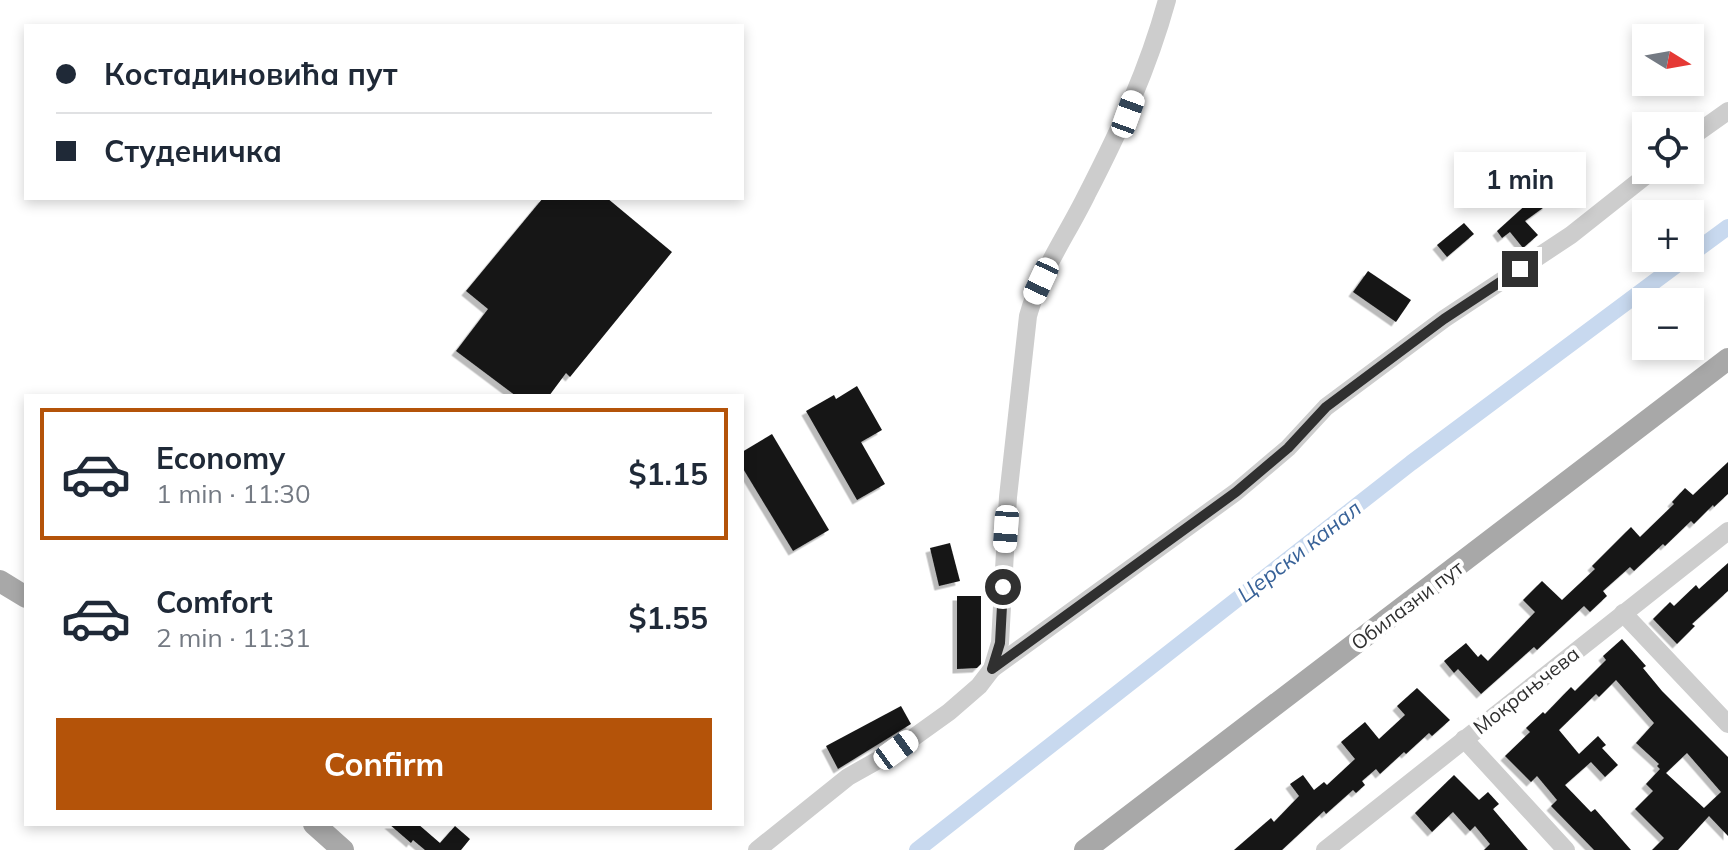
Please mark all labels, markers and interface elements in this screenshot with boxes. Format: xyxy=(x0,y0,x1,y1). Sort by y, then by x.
north arrow xyxy=(1632,24,1704,96)
map controls xyxy=(1632,24,1704,360)
text: Костадиновића пут xyxy=(104,55,397,93)
car xyxy=(1109,87,1147,141)
button: locate xyxy=(1632,112,1704,184)
text: Студеничка xyxy=(104,132,282,170)
callout: 1 min xyxy=(1454,153,1586,209)
text: 1 min xyxy=(1486,163,1554,196)
button: + xyxy=(1632,200,1704,272)
route end xyxy=(1502,251,1538,287)
car xyxy=(1020,254,1062,308)
button: − xyxy=(1632,288,1704,360)
icon: car xyxy=(60,438,132,510)
text: Economy xyxy=(156,439,285,477)
text: $1.15 xyxy=(629,455,708,493)
text: 1 min · 11:30 xyxy=(156,477,311,510)
water label: Церски канал xyxy=(1231,494,1367,608)
car xyxy=(992,504,1020,554)
street label: Обилазни пут xyxy=(1346,554,1469,655)
route start xyxy=(985,569,1021,605)
icon: car xyxy=(60,582,132,654)
text: Comfort xyxy=(156,583,273,621)
text: $1.55 xyxy=(629,599,708,637)
text: 2 min · 11:31 xyxy=(156,621,311,654)
street label: Мокрањчева xyxy=(1468,641,1584,739)
button: Confirm xyxy=(56,718,712,810)
car xyxy=(870,726,922,774)

